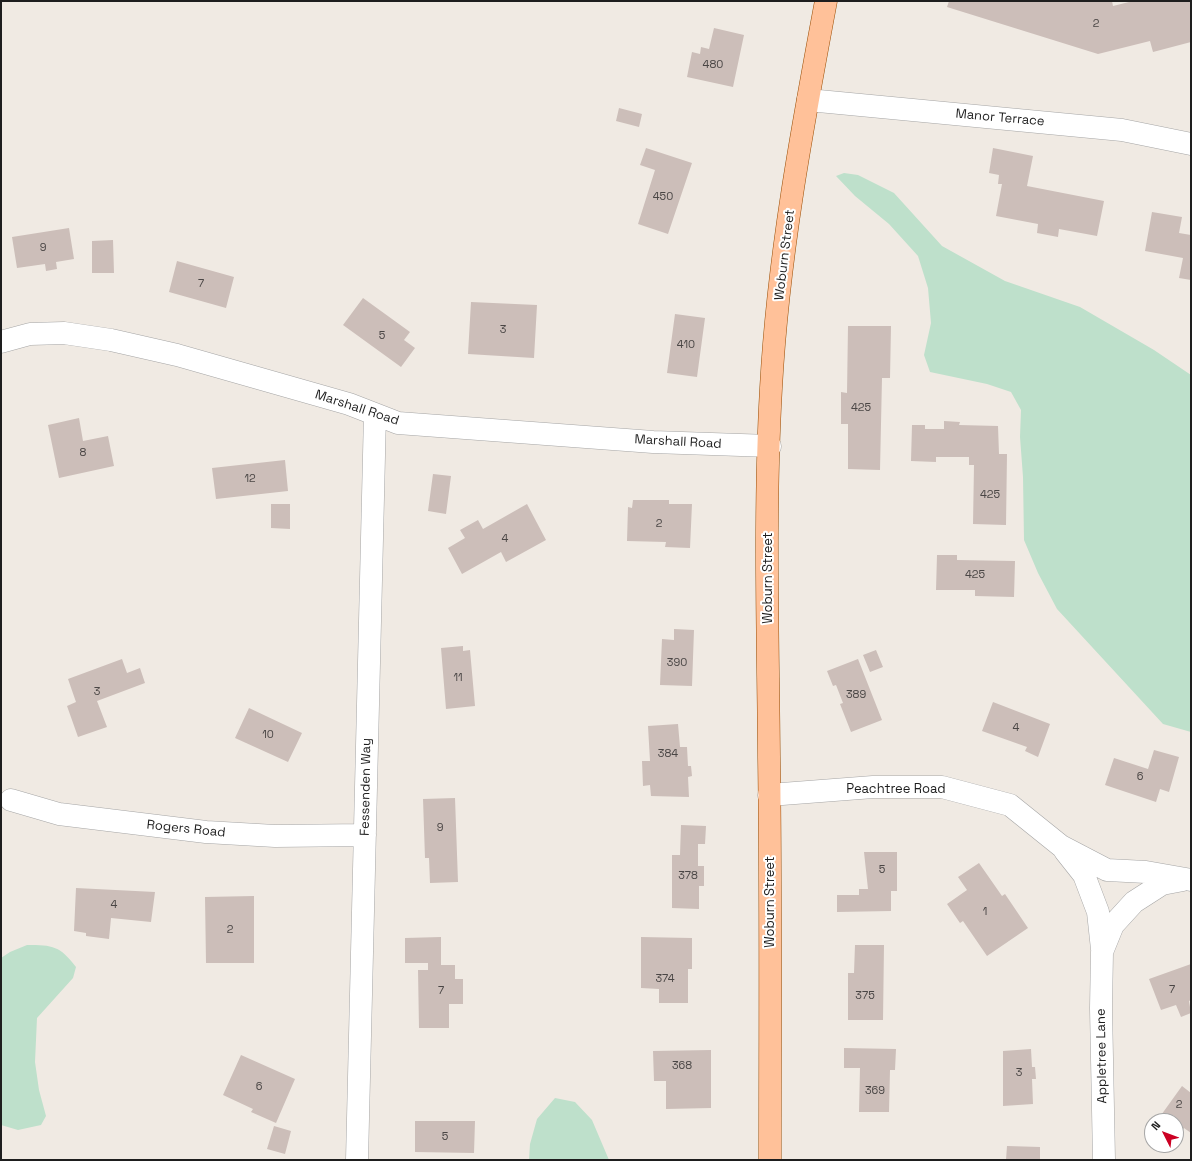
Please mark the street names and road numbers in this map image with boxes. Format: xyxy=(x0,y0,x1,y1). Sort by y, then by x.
street label: Manor Terrace xyxy=(955,106,1045,130)
street label: Woburn Street xyxy=(772,209,798,301)
street label: Marshall Road xyxy=(313,387,401,429)
street label: Marshall Road xyxy=(634,432,722,452)
street label: Woburn Street xyxy=(760,532,776,624)
street label: Fessenden Way xyxy=(357,738,375,836)
street label: Peachtree Road xyxy=(846,781,946,797)
street label: Rogers Road xyxy=(146,817,226,841)
street label: Woburn Street xyxy=(762,856,778,948)
street label: Appletree Lane xyxy=(1093,1008,1111,1104)

